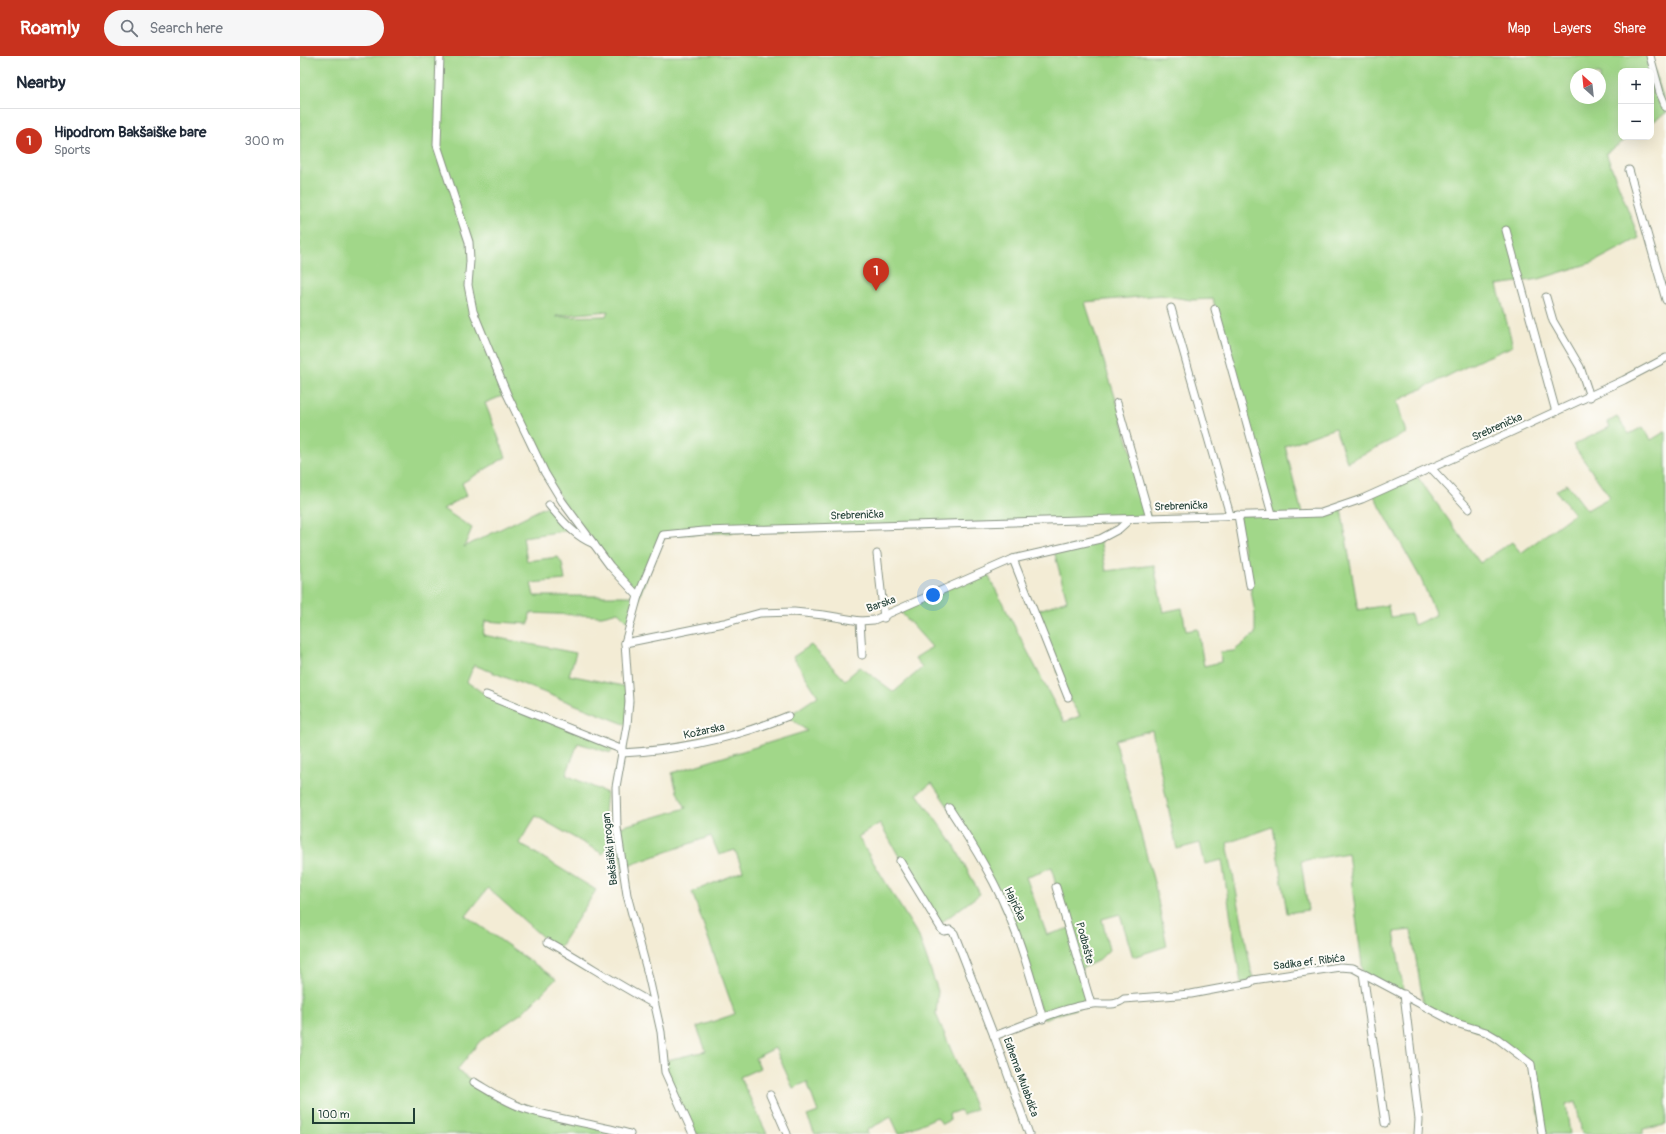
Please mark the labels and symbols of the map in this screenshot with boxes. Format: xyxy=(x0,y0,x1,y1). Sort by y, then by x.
north arrow xyxy=(1570,68,1606,104)
pin: 1 xyxy=(863,258,889,291)
street label: Srebrenička xyxy=(1470,410,1524,444)
street label: Srebrenička xyxy=(1154,499,1208,513)
street label: Srebrenička xyxy=(830,508,884,522)
your location xyxy=(923,585,943,605)
street label: Barska xyxy=(865,593,897,615)
street label: Kožarska xyxy=(682,720,726,742)
street label: Bakšaiški progan xyxy=(600,812,620,886)
street label: Hajrićka xyxy=(1002,885,1028,923)
street label: Podbašte xyxy=(1073,921,1097,966)
street label: Sadika ef. Ribića xyxy=(1272,951,1346,973)
street label: Edhema Mulabdića xyxy=(1001,1035,1041,1119)
scale bar xyxy=(312,1106,415,1125)

